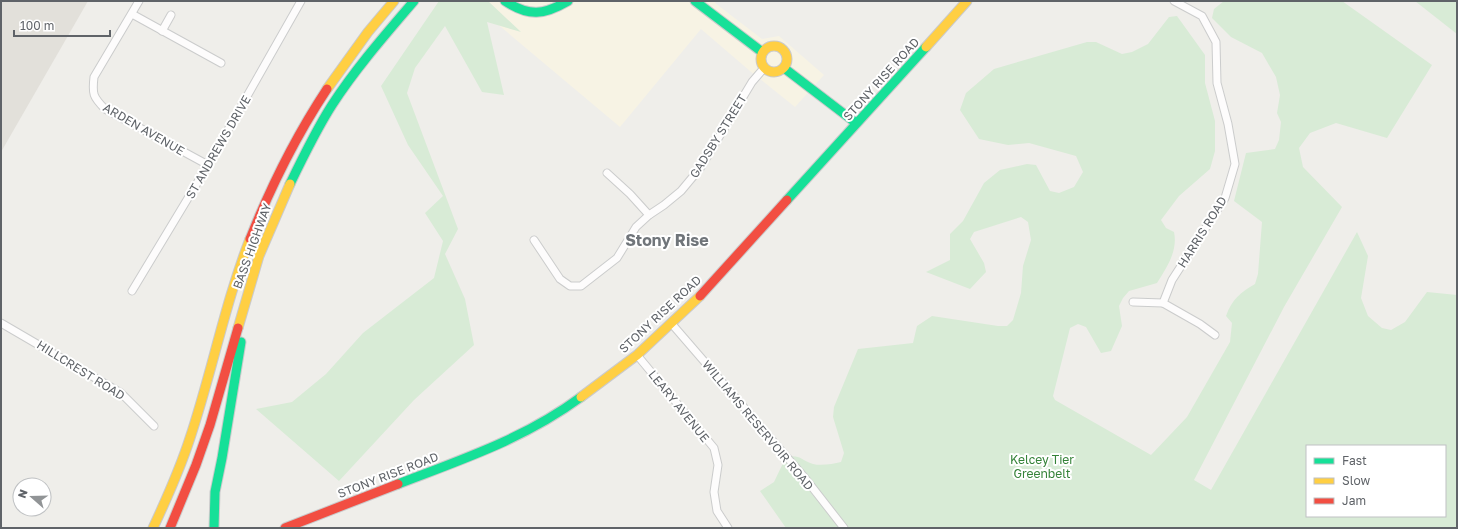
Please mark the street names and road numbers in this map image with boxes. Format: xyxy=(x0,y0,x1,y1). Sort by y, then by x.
street label: STONY RISE ROAD xyxy=(840,34,922,124)
street label: GADSBY STREET xyxy=(686,91,750,181)
street label: ST ANDREWS DRIVE xyxy=(182,93,254,201)
street label: ARDEN AVENUE xyxy=(101,100,187,158)
street label: HARRIS ROAD xyxy=(1174,194,1230,270)
street label: BASS HIGHWAY xyxy=(230,201,275,291)
street label: STONY RISE ROAD xyxy=(616,272,704,356)
street label: HILLCREST ROAD xyxy=(34,337,128,403)
street label: WILLIAMS RESERVOIR ROAD xyxy=(699,357,817,493)
street label: LEARY AVENUE xyxy=(645,367,713,445)
street label: STONY RISE ROAD xyxy=(336,449,440,501)

